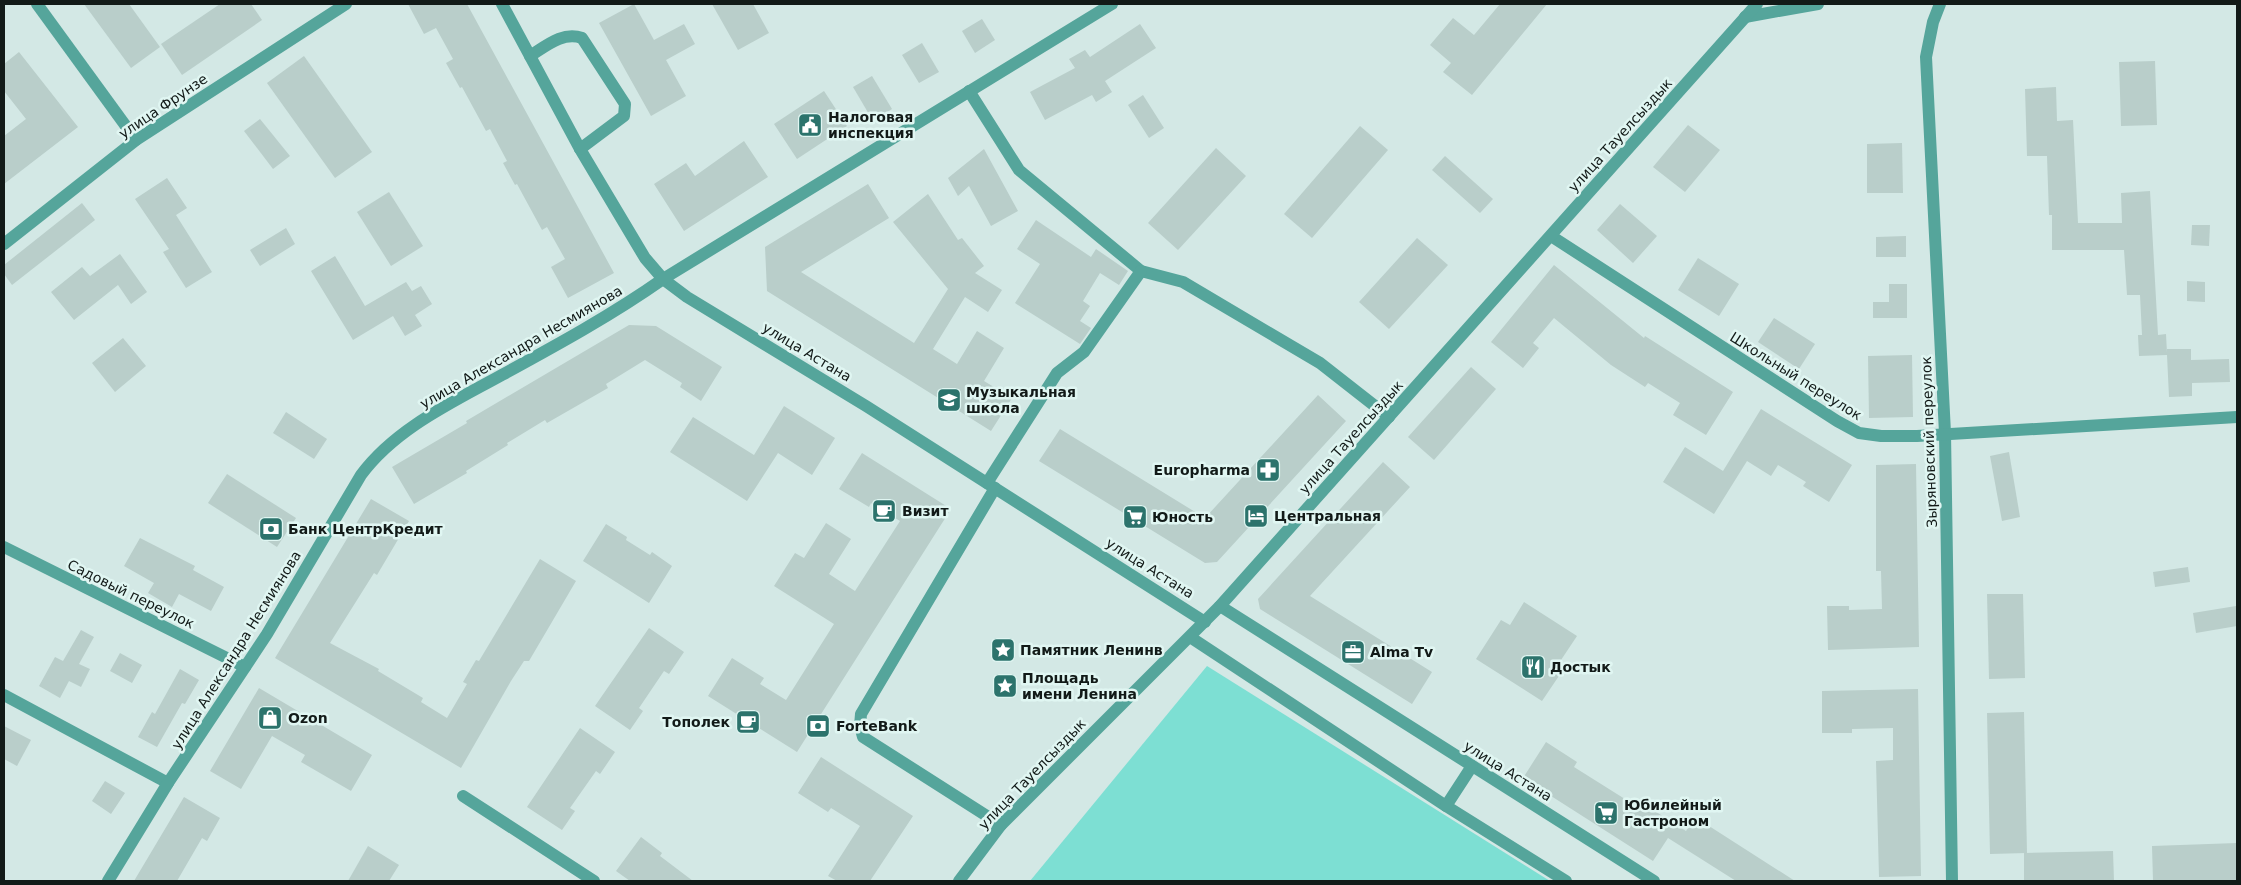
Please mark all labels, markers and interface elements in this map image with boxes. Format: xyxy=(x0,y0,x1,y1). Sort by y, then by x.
street label: улица Фрунзе xyxy=(116,70,210,142)
street label: улица Тауелсыздык xyxy=(1565,75,1675,195)
place label: Налоговая инспекция xyxy=(828,109,914,141)
public building icon: Налоговая инспекция xyxy=(797,112,823,138)
street label: улица Александра Несмиянова xyxy=(417,282,625,412)
street label: улица Астана xyxy=(760,319,854,385)
street label: Школьный переулок xyxy=(1727,329,1865,423)
street label: Зыряновский переулок xyxy=(1918,356,1940,528)
street label: улица Тауелсыздык xyxy=(1296,377,1406,497)
place label: Музыкальная школа xyxy=(966,384,1076,416)
school or university icon: Музыкальная школа xyxy=(936,387,962,413)
pharmacy icon: Europharma xyxy=(1255,457,1281,483)
place label: Europharma xyxy=(1154,462,1250,478)
cafe icon: Визит xyxy=(871,498,897,524)
place label: Визит xyxy=(902,503,949,519)
hotel icon: Центральная xyxy=(1243,503,1269,529)
supermarket icon: Юность xyxy=(1122,504,1148,530)
place label: Центральная xyxy=(1274,508,1381,524)
place label: Юность xyxy=(1152,509,1213,525)
bank icon: Банк ЦентрКредит xyxy=(258,516,284,542)
place label: Банк ЦентрКредит xyxy=(288,521,444,537)
street label: улица Астана xyxy=(1103,535,1197,601)
street label: улица Александра Несмиянова xyxy=(168,548,304,752)
street label: Садовый переулок xyxy=(65,556,197,632)
place icon: Памятник Ленинв xyxy=(990,637,1016,663)
office icon: Alma Tv xyxy=(1340,639,1366,665)
place label: Памятник Ленинв xyxy=(1020,642,1163,658)
place label: Alma Tv xyxy=(1370,644,1433,660)
restaurant icon: Достык xyxy=(1520,654,1546,680)
place label: Достык xyxy=(1550,659,1611,675)
place label: Площадь имени Ленина xyxy=(1022,670,1137,702)
place icon: Площадь имени Ленина xyxy=(992,673,1018,699)
shop icon: Ozon xyxy=(257,705,283,731)
cafe icon: Тополек xyxy=(735,709,761,735)
place label: Ozon xyxy=(288,710,328,726)
bank icon: ForteBank xyxy=(805,713,831,739)
place label: Тополек xyxy=(662,714,730,730)
street label: улица Тауелсыздык xyxy=(975,715,1089,833)
place label: ForteBank xyxy=(836,718,918,734)
street label: улица Астана xyxy=(1461,738,1555,804)
place label: Юбилейный Гастроном xyxy=(1624,797,1722,829)
supermarket icon: Юбилейный Гастроном xyxy=(1593,800,1619,826)

